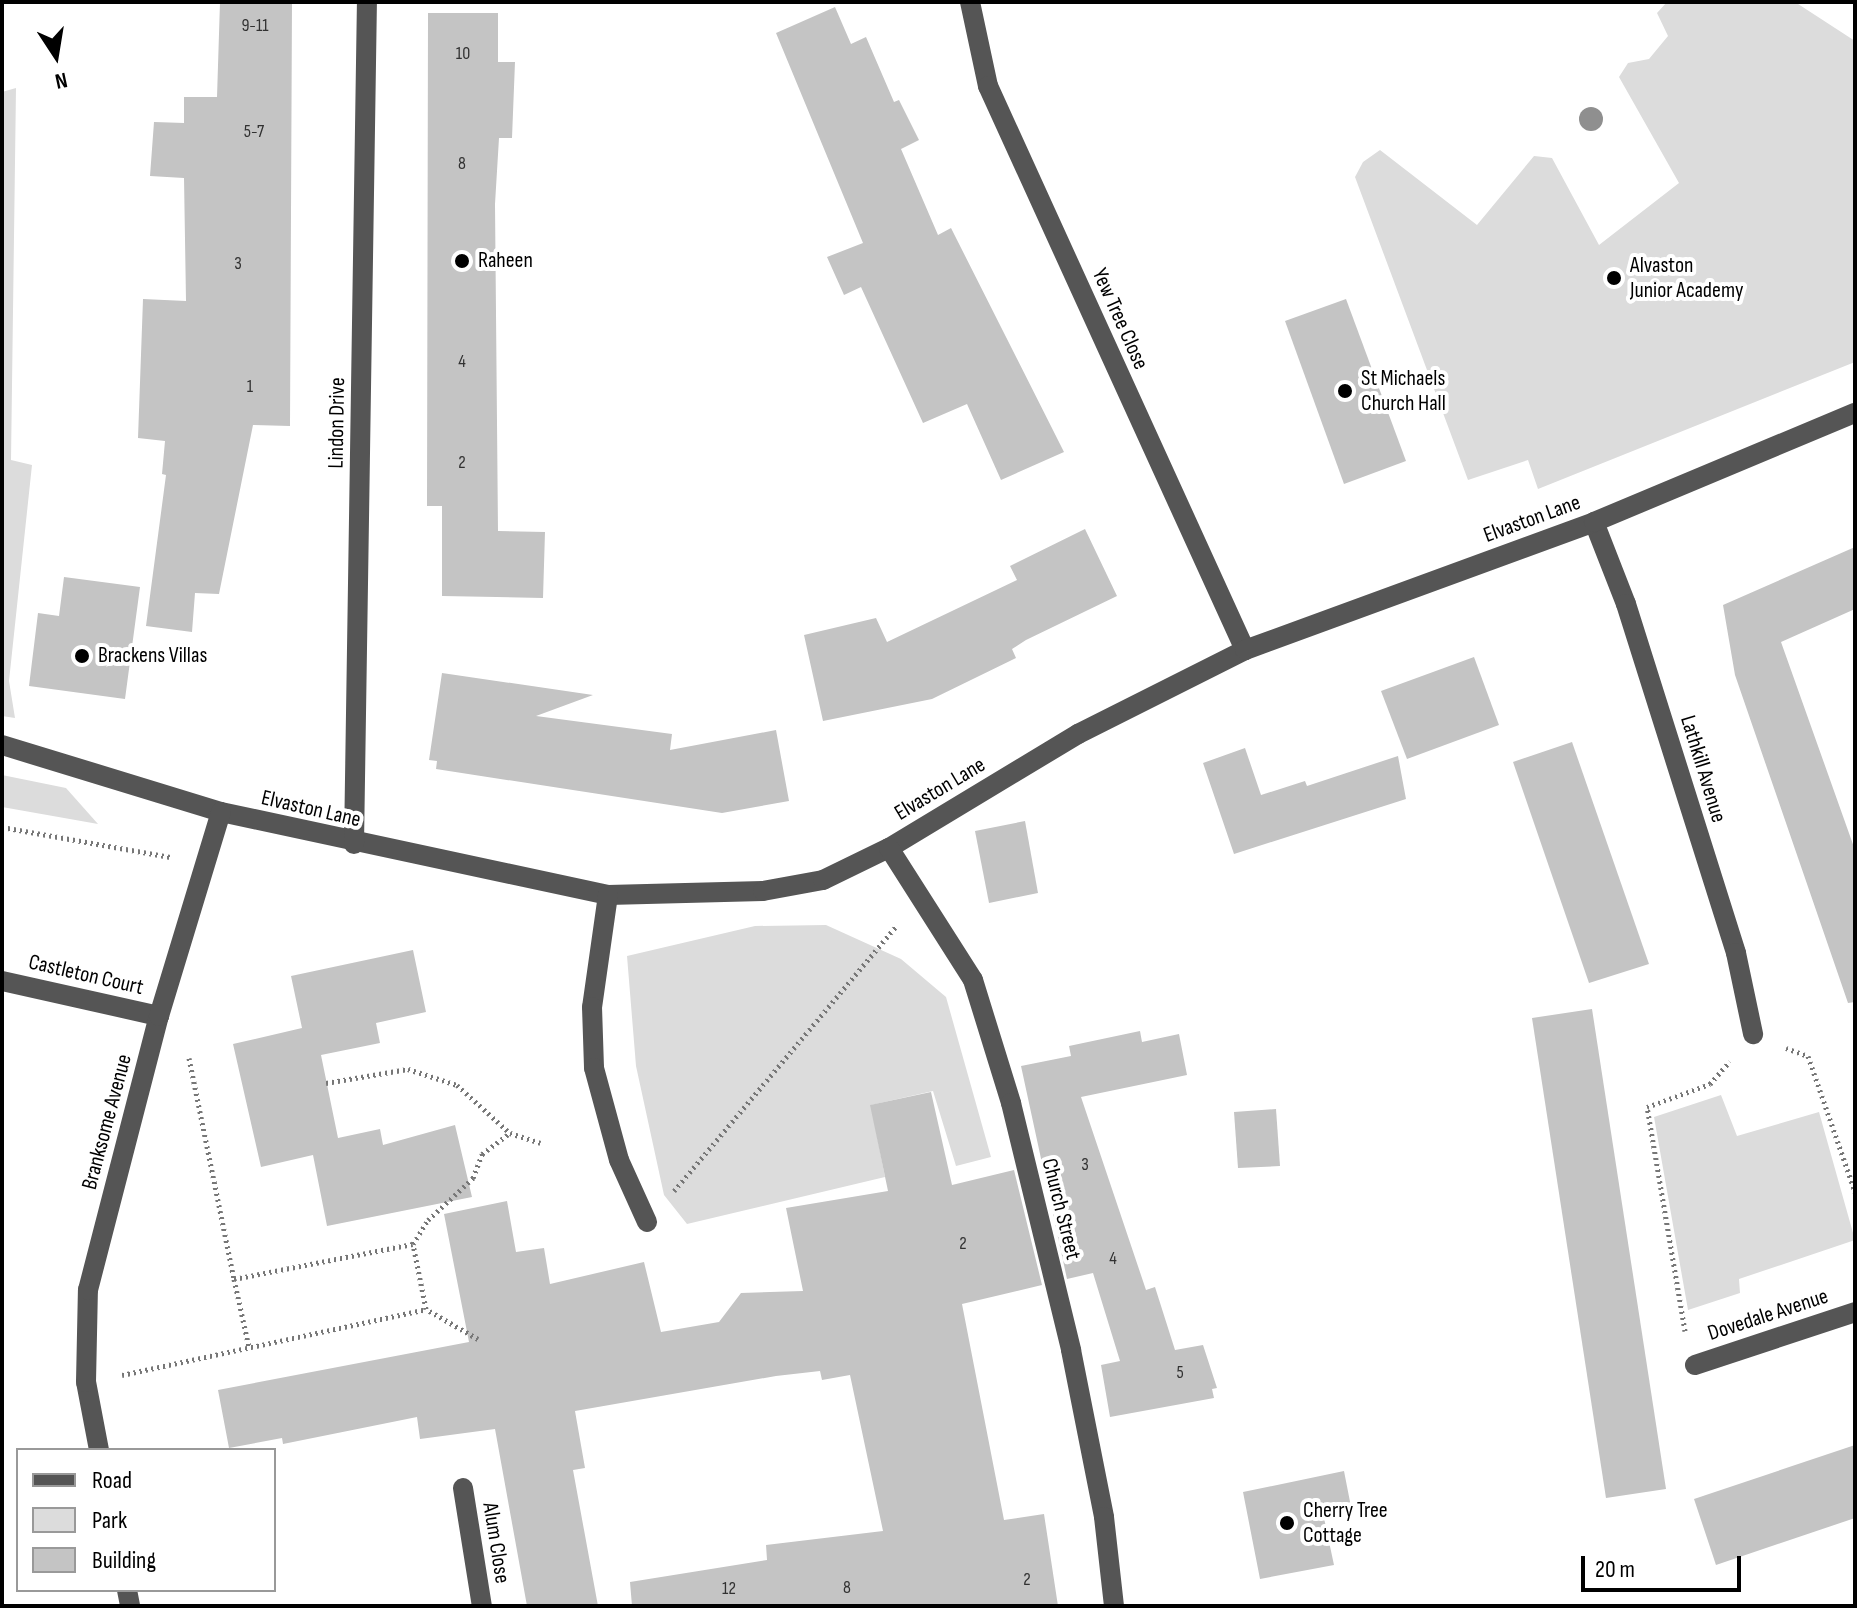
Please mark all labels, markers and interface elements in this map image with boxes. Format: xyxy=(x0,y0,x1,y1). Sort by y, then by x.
house number: 9-11 xyxy=(241,15,269,37)
north arrow xyxy=(16,16,96,96)
house number: 10 xyxy=(456,43,470,65)
text: N xyxy=(53,66,70,94)
house number: 5-7 xyxy=(244,121,264,143)
house number: 8 xyxy=(458,153,466,175)
place label: Raheen xyxy=(478,248,533,274)
marker: Raheen xyxy=(453,252,471,270)
place label: Alvaston Junior Academy xyxy=(1630,252,1743,304)
house number: 3 xyxy=(234,253,242,275)
street label: Yew Tree Close xyxy=(1086,264,1154,374)
marker: Alvaston Junior Academy xyxy=(1605,269,1623,287)
house number: 4 xyxy=(458,351,466,373)
place label: St Michaels Church Hall xyxy=(1361,365,1446,416)
house number: 1 xyxy=(247,376,253,398)
street label: Lindon Drive xyxy=(323,377,351,469)
marker: St Michaels Church Hall xyxy=(1336,382,1354,400)
house number: 2 xyxy=(458,452,466,474)
street label: Elvaston Lane xyxy=(1480,489,1584,549)
place label: Brackens Villas xyxy=(98,643,207,669)
marker: Brackens Villas xyxy=(73,647,91,665)
street label: Lathkill Avenue xyxy=(1674,712,1732,826)
street label: Elvaston Lane xyxy=(890,752,990,826)
street label: Elvaston Lane xyxy=(259,785,363,833)
street label: Castleton Court xyxy=(26,949,146,1001)
street label: Branksome Avenue xyxy=(76,1051,138,1193)
house number: 3 xyxy=(1081,1154,1089,1176)
street label: Church Street xyxy=(1036,1156,1086,1262)
house number: 2 xyxy=(959,1233,967,1255)
house number: 4 xyxy=(1109,1248,1117,1270)
street label: Dovedale Avenue xyxy=(1705,1283,1831,1347)
house number: 5 xyxy=(1176,1362,1184,1384)
legend xyxy=(16,1448,276,1592)
text: Road xyxy=(92,1466,132,1495)
place label: Cherry Tree Cottage xyxy=(1303,1497,1388,1548)
street label: Alum Close xyxy=(477,1501,515,1585)
text: Park xyxy=(92,1506,127,1535)
marker: Cherry Tree Cottage xyxy=(1278,1514,1296,1532)
scale bar xyxy=(1585,1540,1745,1590)
text: Building xyxy=(92,1546,156,1575)
text: 20 m xyxy=(1595,1555,1635,1584)
house number: 2 xyxy=(1023,1569,1031,1591)
house number: 8 xyxy=(843,1577,851,1599)
house number: 12 xyxy=(722,1578,736,1600)

